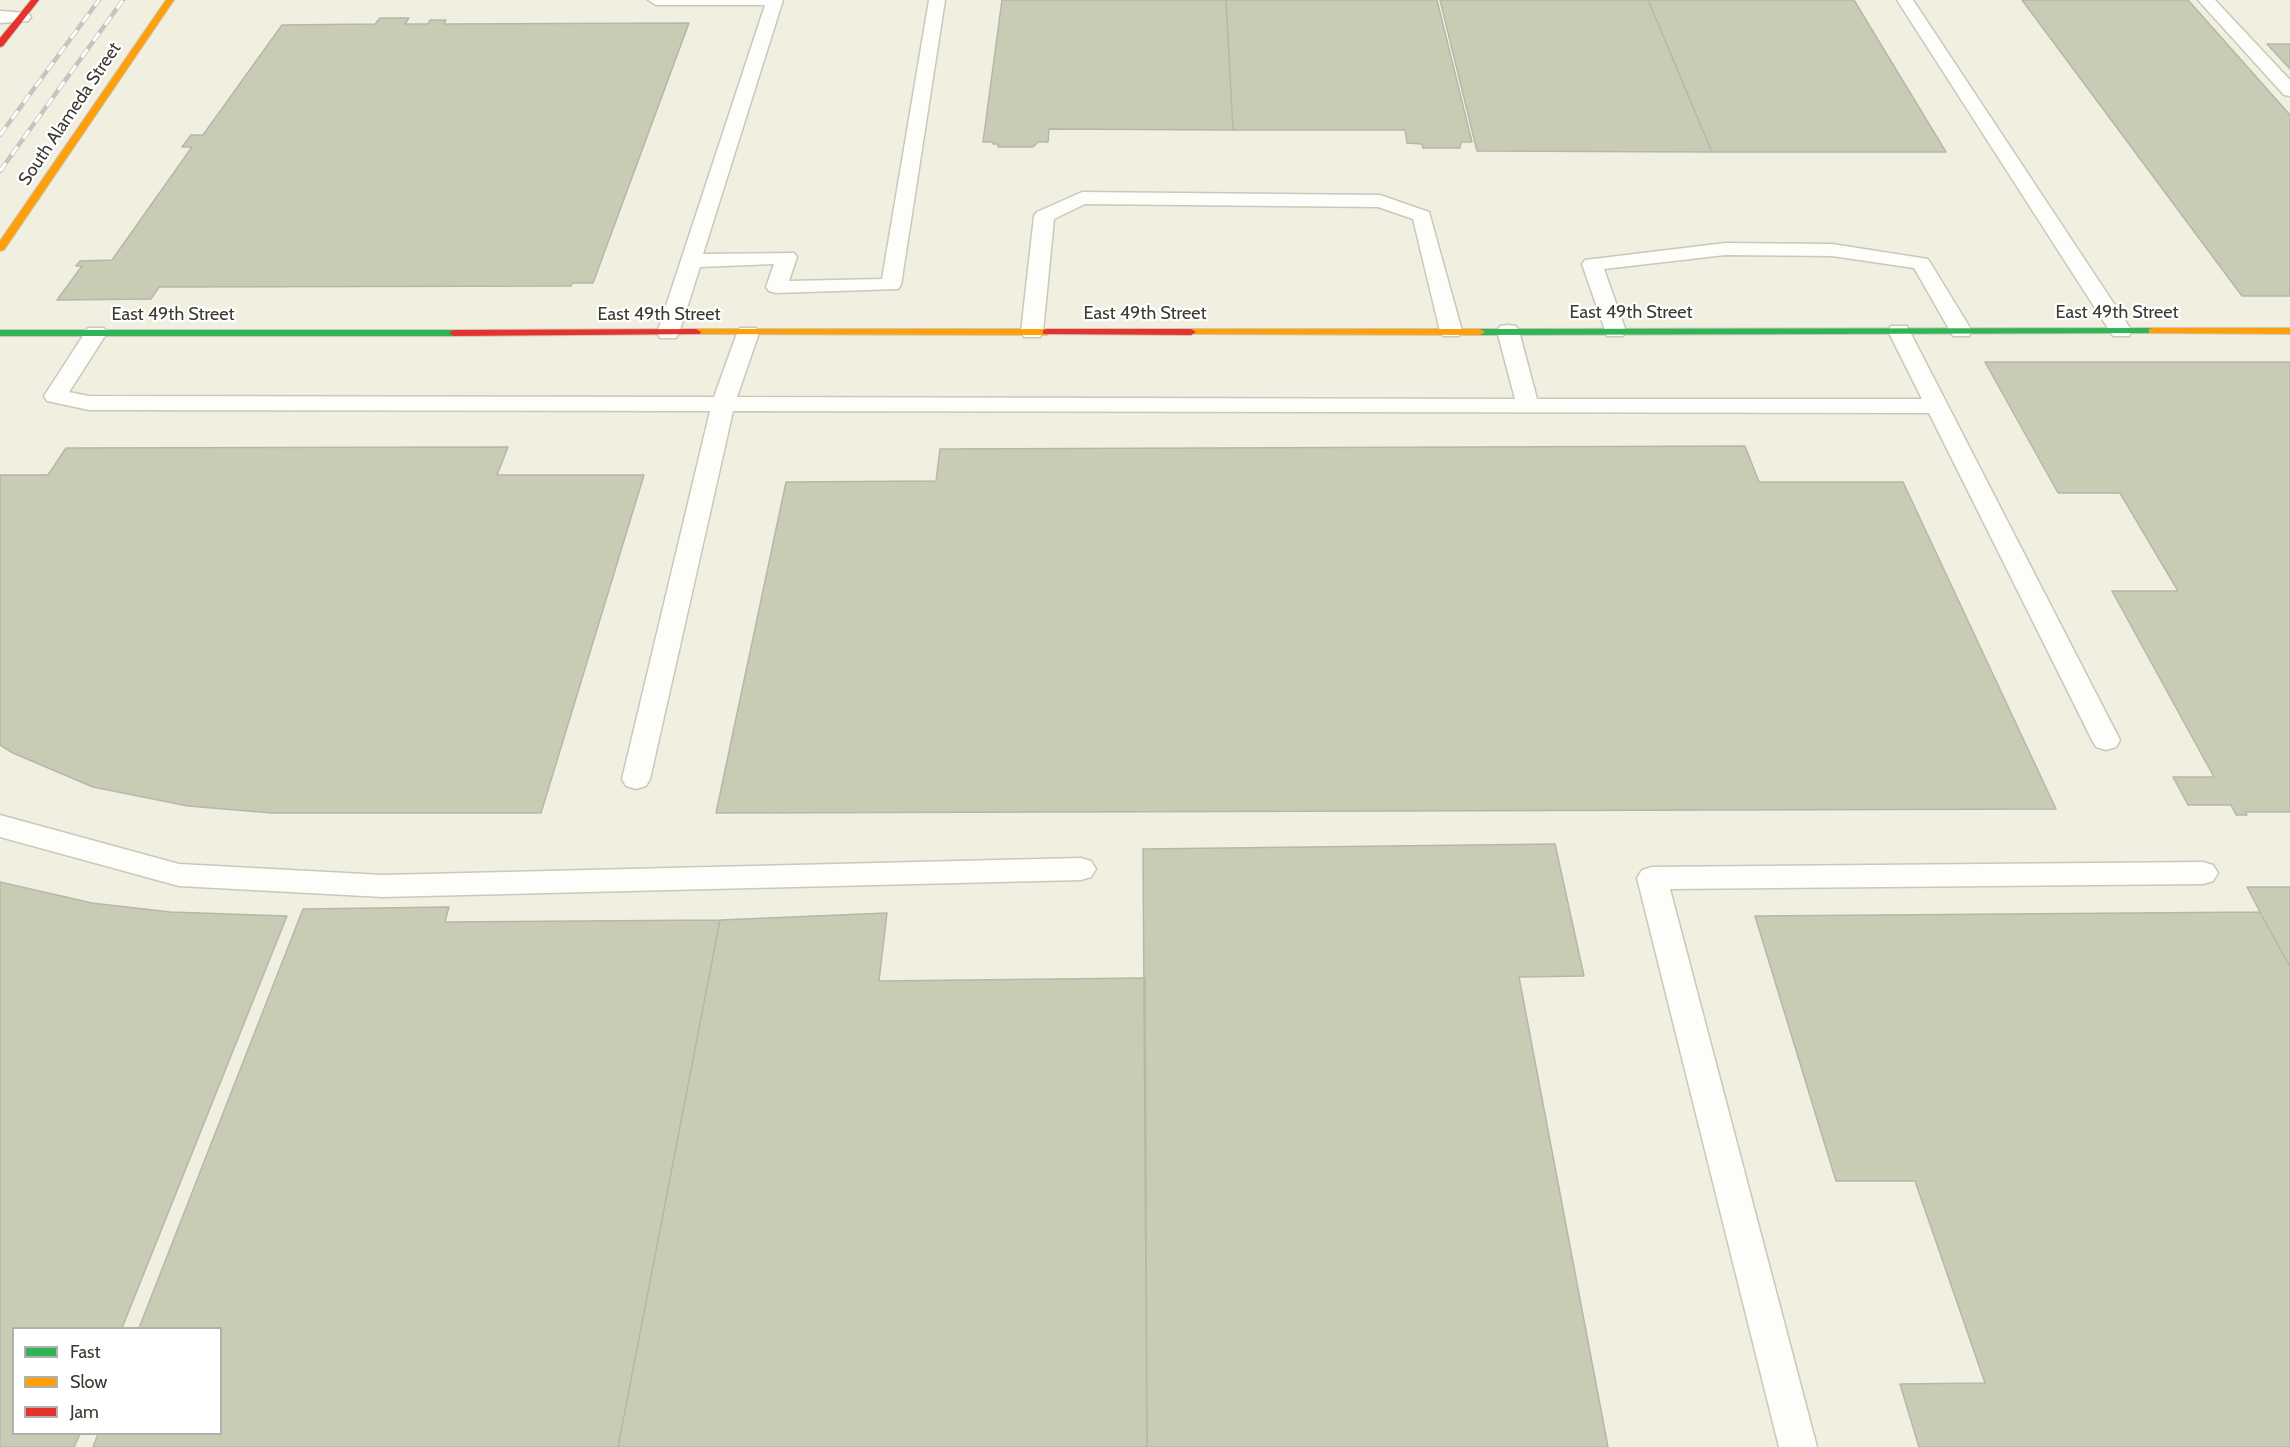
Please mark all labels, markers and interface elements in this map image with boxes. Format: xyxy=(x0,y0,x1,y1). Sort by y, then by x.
street label: South Alameda Street xyxy=(14,39,126,189)
street label: East 49th Street xyxy=(1570,302,1692,324)
street label: East 49th Street xyxy=(2056,302,2178,324)
street label: East 49th Street xyxy=(1084,303,1206,325)
street label: East 49th Street xyxy=(112,304,234,326)
street label: East 49th Street xyxy=(598,304,720,326)
legend xyxy=(12,1327,222,1435)
text: Fast xyxy=(70,1341,101,1363)
text: Slow xyxy=(70,1371,107,1393)
text: Jam xyxy=(70,1401,99,1423)

